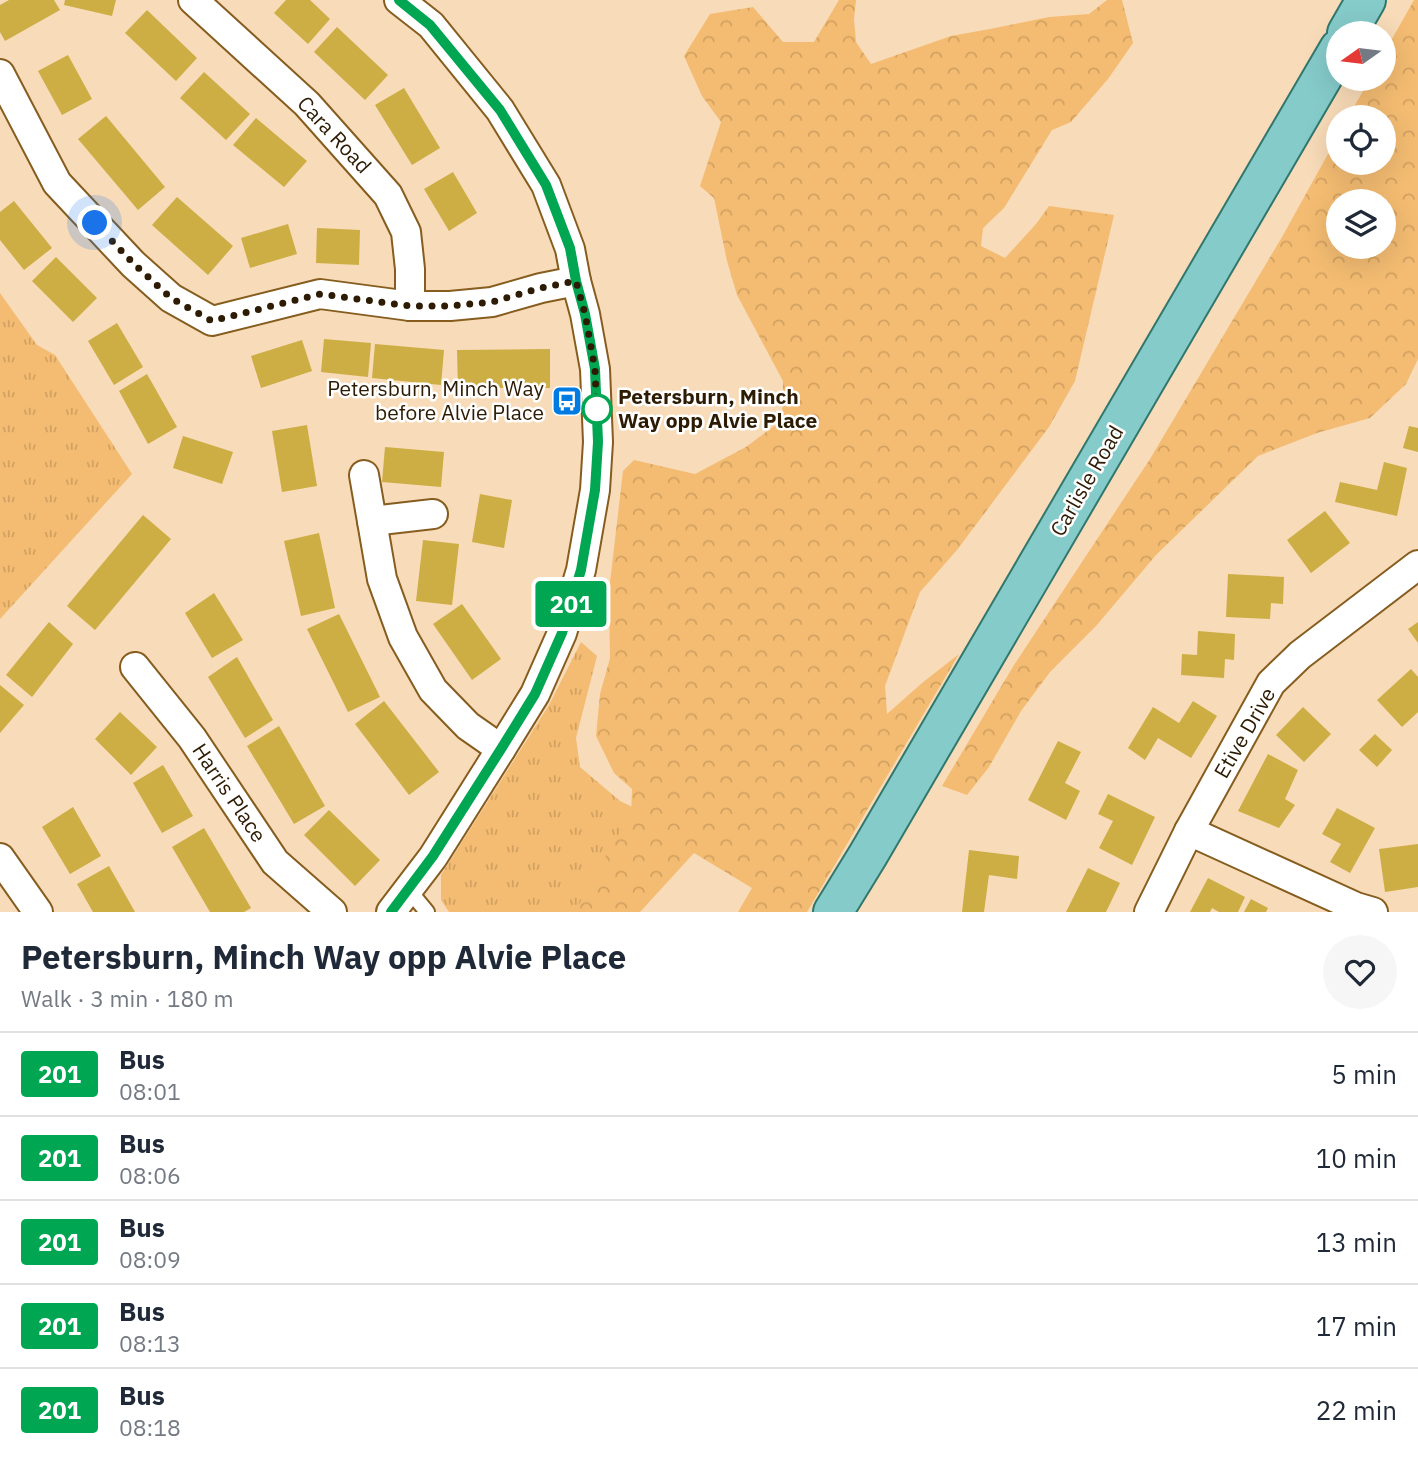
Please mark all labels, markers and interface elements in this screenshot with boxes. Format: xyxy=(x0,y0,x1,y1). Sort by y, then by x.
north arrow xyxy=(1326,21,1396,91)
map controls xyxy=(1326,21,1396,259)
street label: Cara Road xyxy=(292,90,378,179)
button: locate xyxy=(1326,105,1396,175)
button: layers xyxy=(1326,189,1396,259)
your location xyxy=(77,205,112,240)
place label: Petersburn, Minch Way before Alvie Place xyxy=(327,374,545,426)
place label: Petersburn, Minch Way opp Alvie Place xyxy=(618,382,818,434)
bus stop icon: Petersburn, Minch Way before Alvie Place xyxy=(550,384,584,418)
marker: Petersburn, Minch Way opp Alvie Place xyxy=(582,394,612,424)
street label: Carlisle Road xyxy=(1043,420,1129,541)
line badge: 201 xyxy=(531,581,611,627)
text: 201 xyxy=(549,588,593,620)
street label: Etive Drive xyxy=(1207,682,1281,783)
street label: Harris Place xyxy=(186,738,273,847)
text: Petersburn, Minch Way opp Alvie Place xyxy=(21,935,626,978)
button: heart xyxy=(1323,935,1397,1009)
text: Walk · 3 min · 180 m xyxy=(21,983,234,1013)
text: Bus xyxy=(119,1042,165,1076)
text: 5 min xyxy=(1331,1057,1397,1091)
text: 201 xyxy=(38,1058,81,1090)
text: 08:01 xyxy=(119,1076,181,1106)
text: Bus xyxy=(119,1126,165,1160)
text: 10 min xyxy=(1316,1141,1397,1175)
text: 201 xyxy=(38,1142,81,1174)
text: 08:06 xyxy=(119,1160,181,1190)
text: Bus xyxy=(119,1210,165,1244)
text: 13 min xyxy=(1316,1225,1397,1259)
text: 201 xyxy=(38,1226,81,1258)
text: 08:09 xyxy=(119,1244,181,1274)
text: Bus xyxy=(119,1294,165,1328)
text: 17 min xyxy=(1316,1309,1397,1343)
text: 201 xyxy=(38,1310,81,1342)
text: 08:13 xyxy=(119,1328,181,1358)
text: Bus xyxy=(119,1378,165,1412)
text: 22 min xyxy=(1316,1393,1397,1427)
text: 201 xyxy=(38,1394,81,1426)
text: 08:18 xyxy=(119,1412,181,1442)

